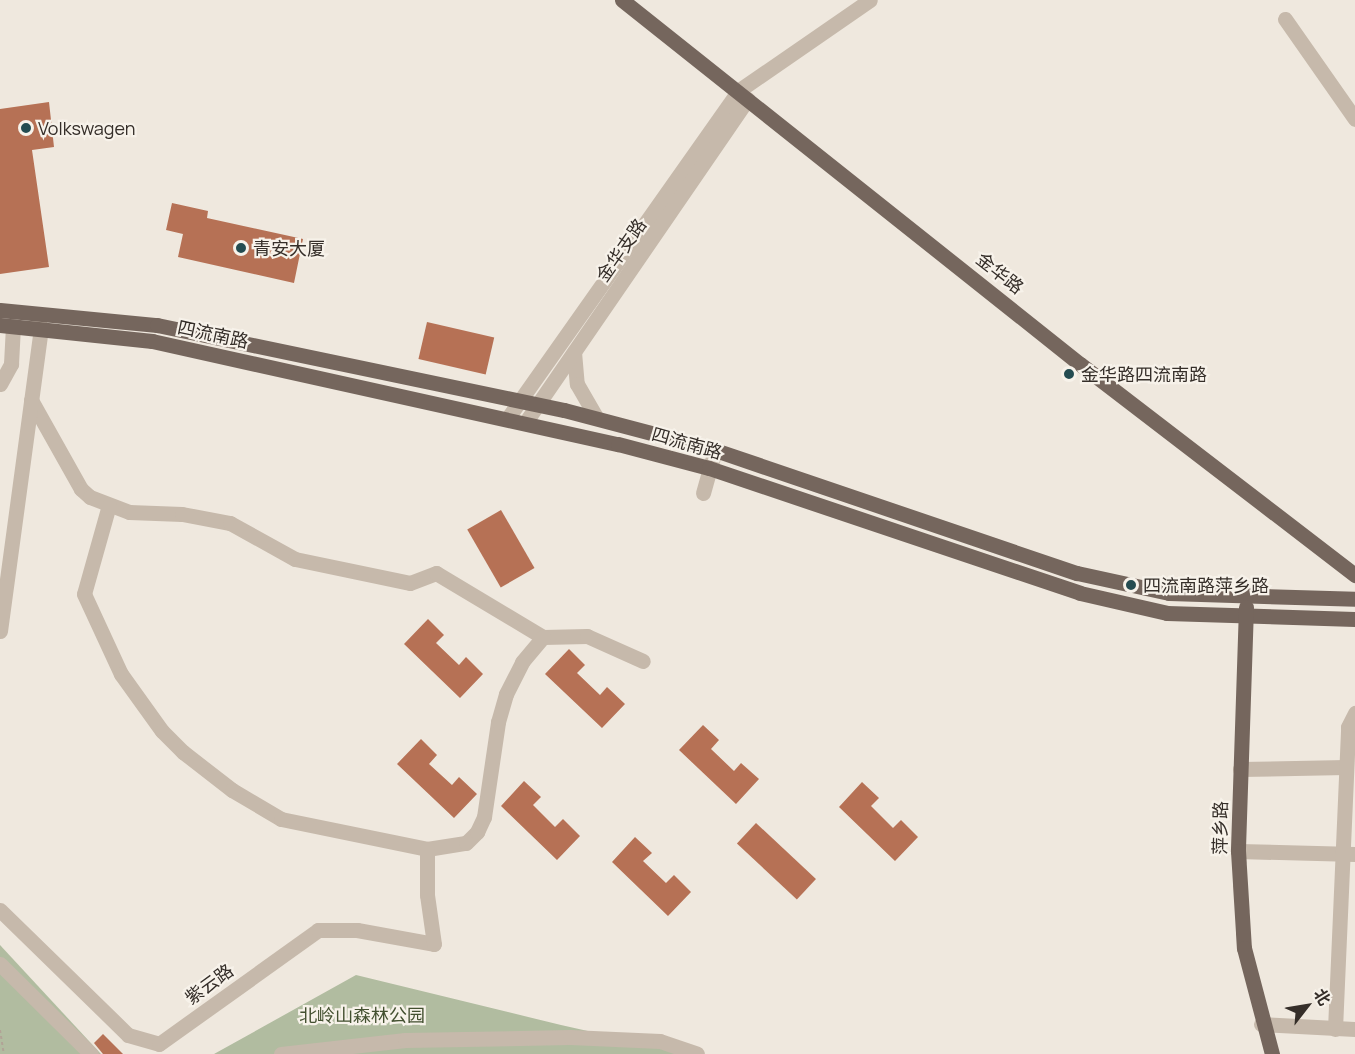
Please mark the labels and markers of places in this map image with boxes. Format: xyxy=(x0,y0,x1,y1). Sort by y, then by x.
place label: Volkswagen xyxy=(38,117,135,139)
marker: Volkswagen xyxy=(19,121,33,135)
place label: 青安大厦 xyxy=(253,237,325,259)
marker: 青安大厦 xyxy=(234,241,248,255)
place label: 金华路四流南路 xyxy=(1081,363,1207,385)
marker: 金华路四流南路 xyxy=(1062,367,1076,381)
place label: 四流南路萍乡路 xyxy=(1143,574,1269,596)
marker: 四流南路萍乡路 xyxy=(1124,578,1138,592)

